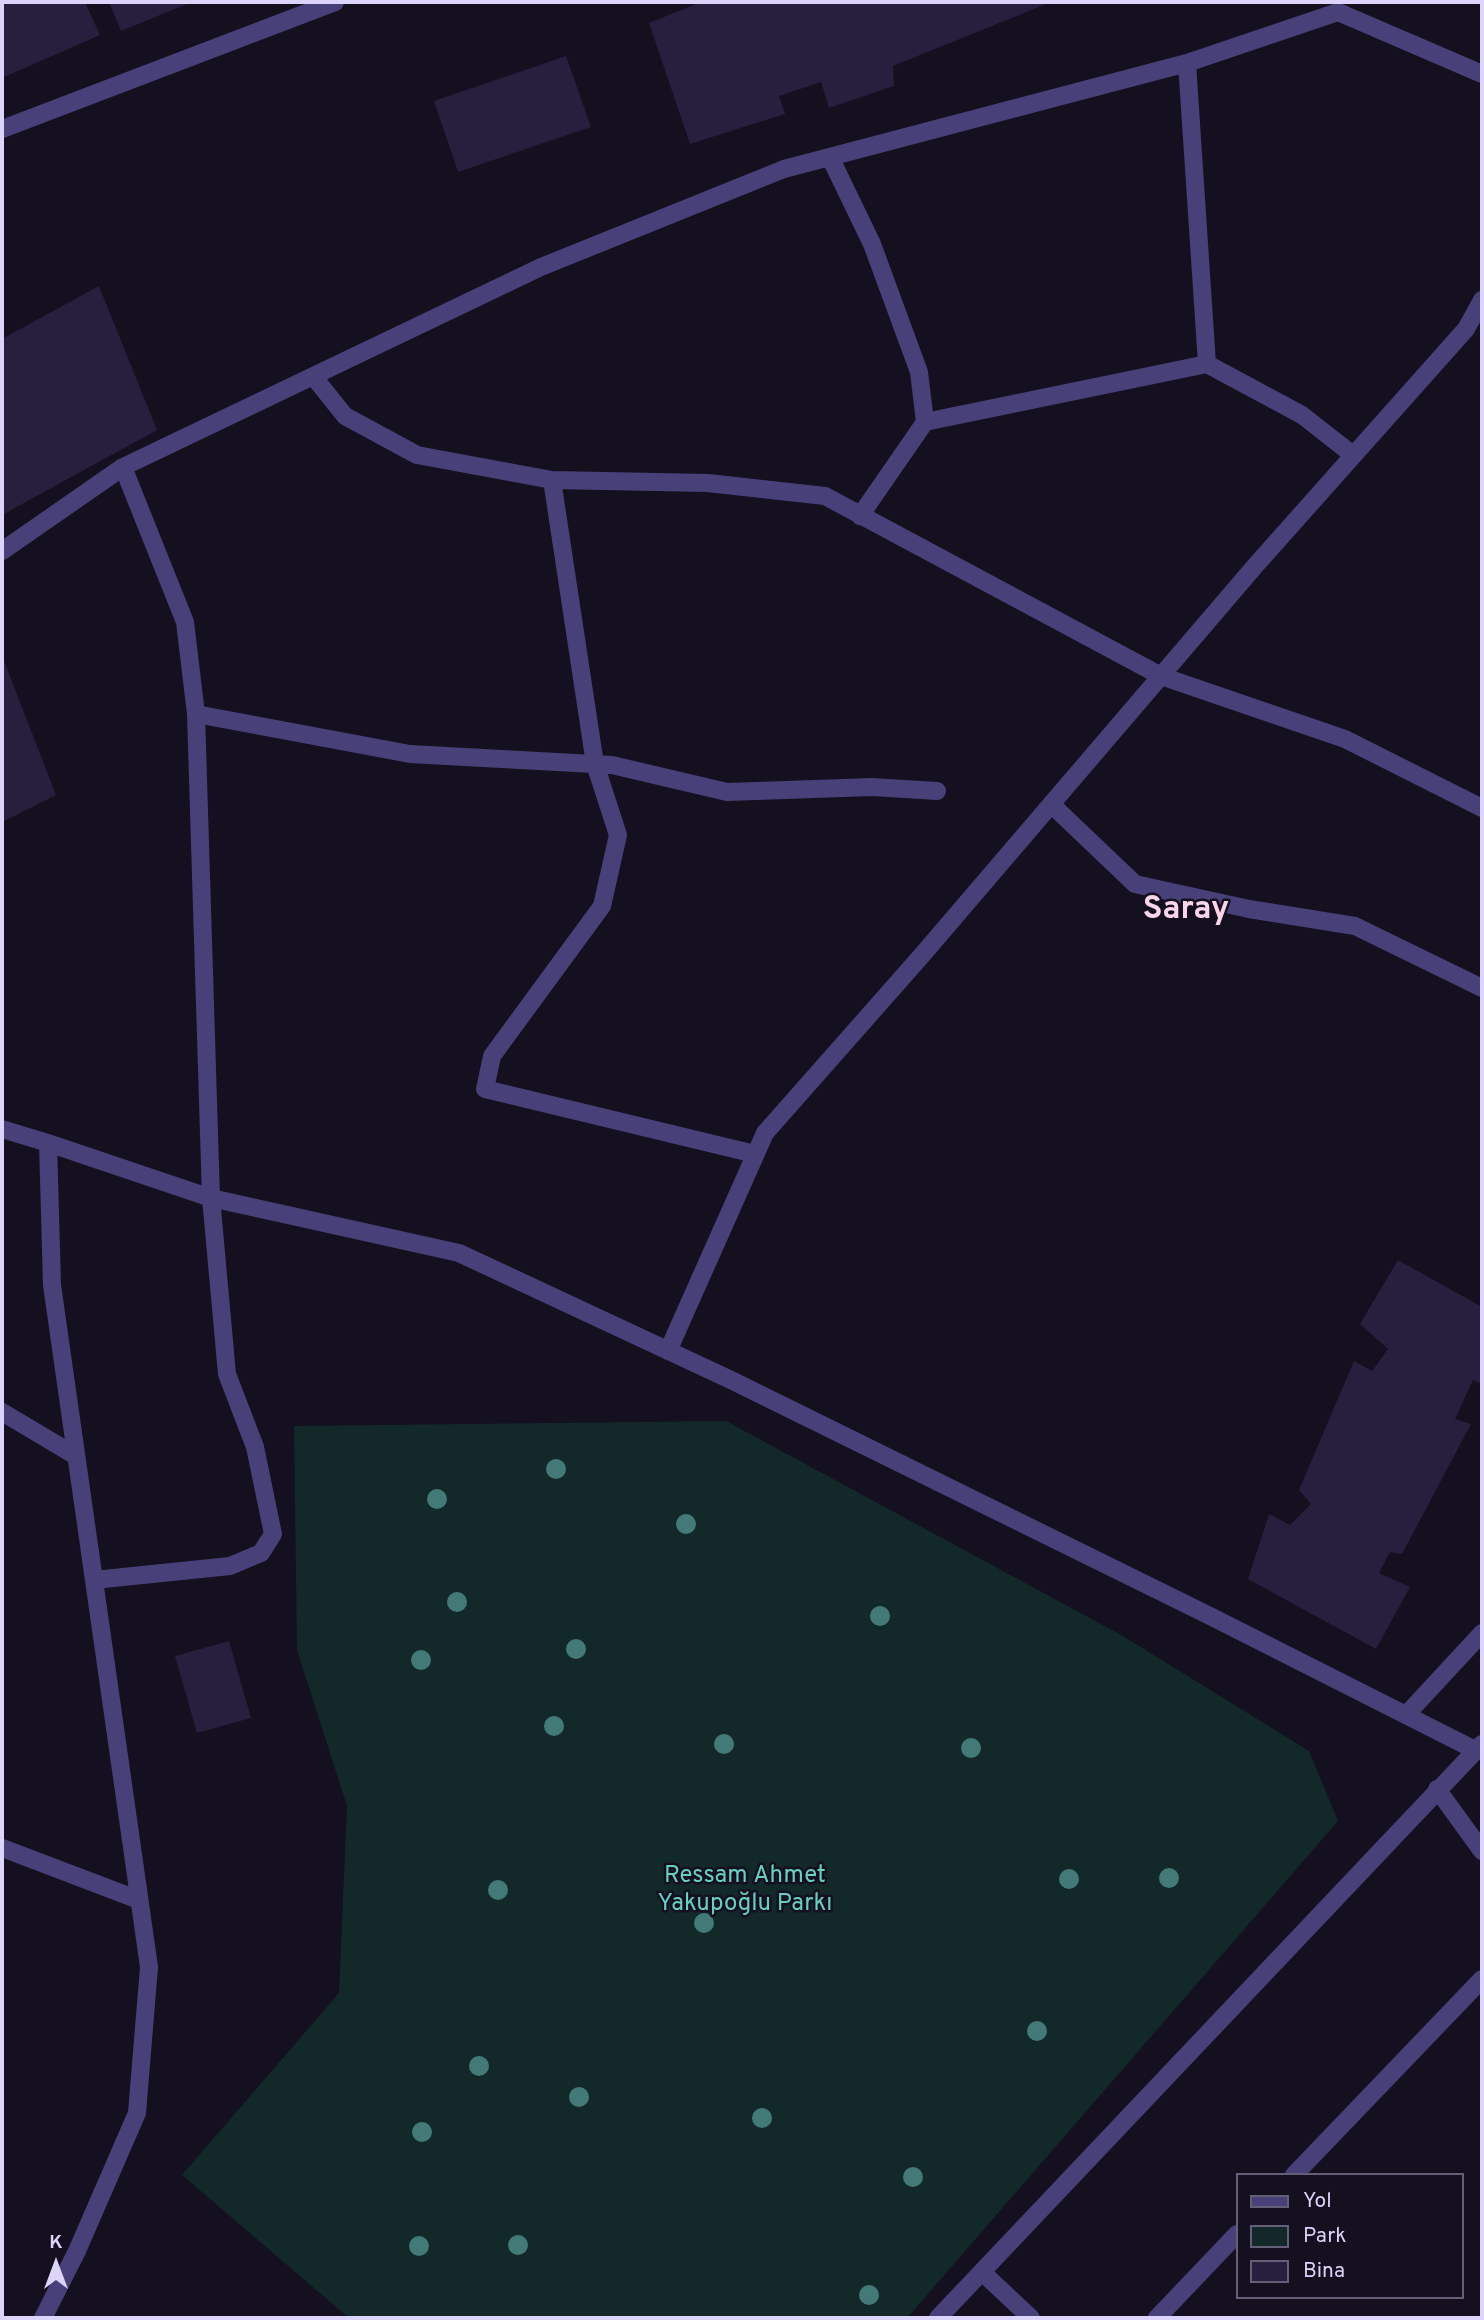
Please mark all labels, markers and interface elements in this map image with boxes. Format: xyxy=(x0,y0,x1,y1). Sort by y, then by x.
district label: Saray xyxy=(1143,893,1229,931)
park label: Ressam Ahmet Yakupoğlu Parkı xyxy=(658,1863,832,1919)
legend xyxy=(1236,2173,1463,2299)
text: Yol xyxy=(1303,2188,1332,2215)
text: Park xyxy=(1303,2223,1346,2250)
north arrow xyxy=(21,2229,91,2299)
text: K xyxy=(49,2231,63,2255)
text: Bina xyxy=(1303,2258,1345,2285)

